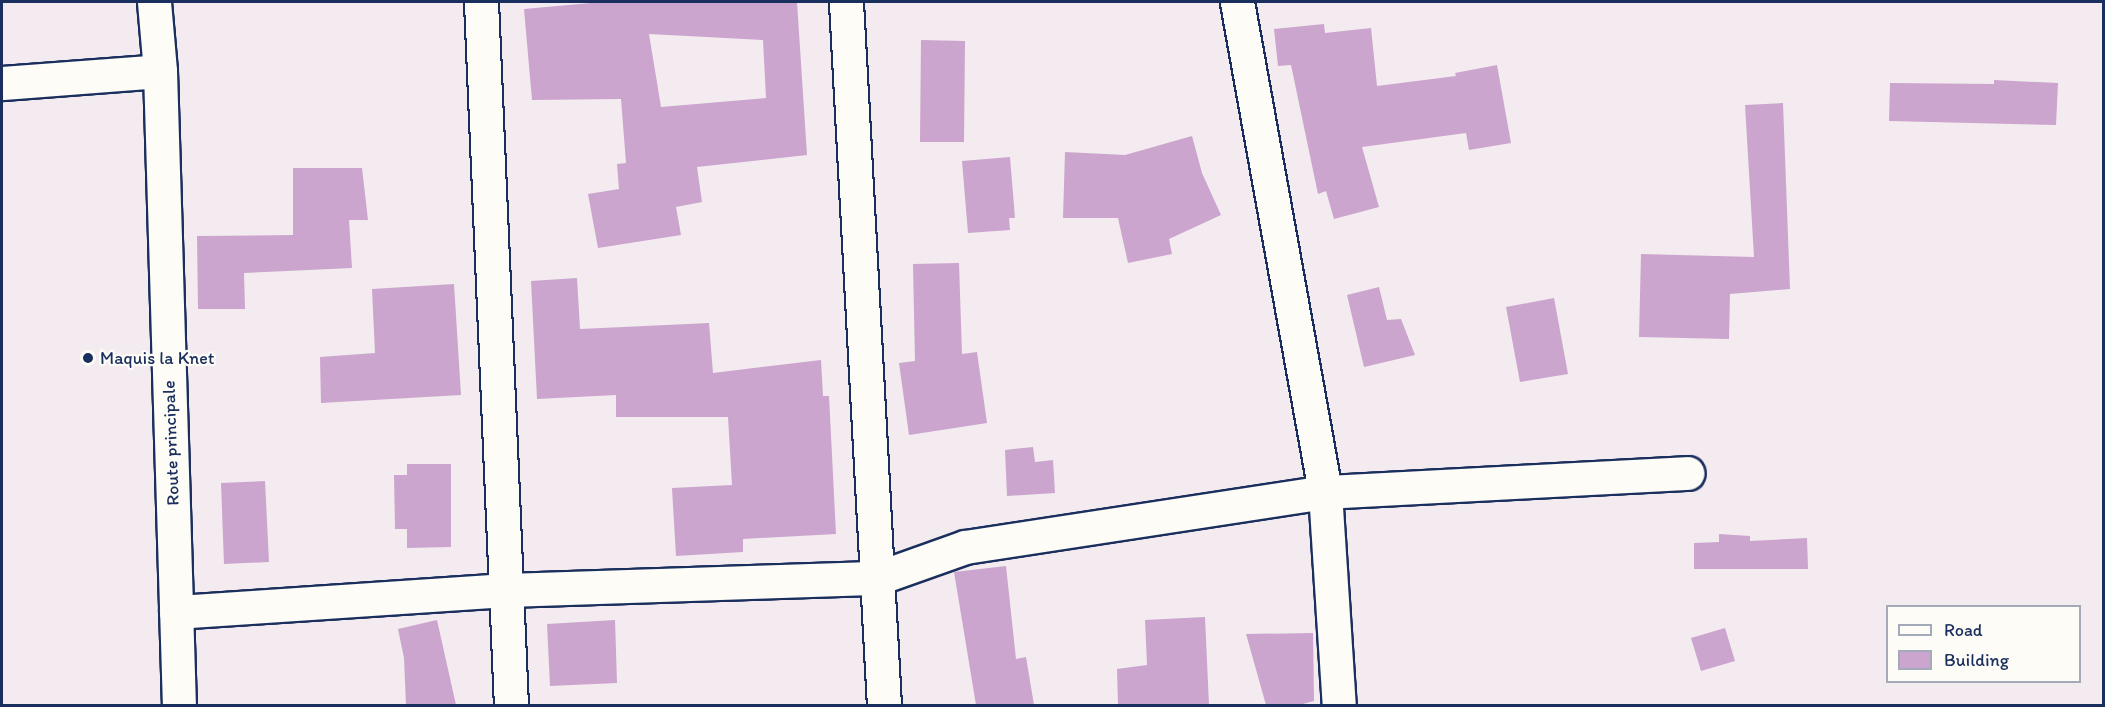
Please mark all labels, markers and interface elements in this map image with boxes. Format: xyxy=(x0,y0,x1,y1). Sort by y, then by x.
place label: Maquis la Knet xyxy=(100,347,215,369)
marker: Maquis la Knet xyxy=(81,351,95,365)
street label: Route principale xyxy=(158,380,184,506)
legend xyxy=(1886,605,2081,683)
text: Road xyxy=(1944,619,1983,641)
text: Building xyxy=(1944,649,2009,671)

